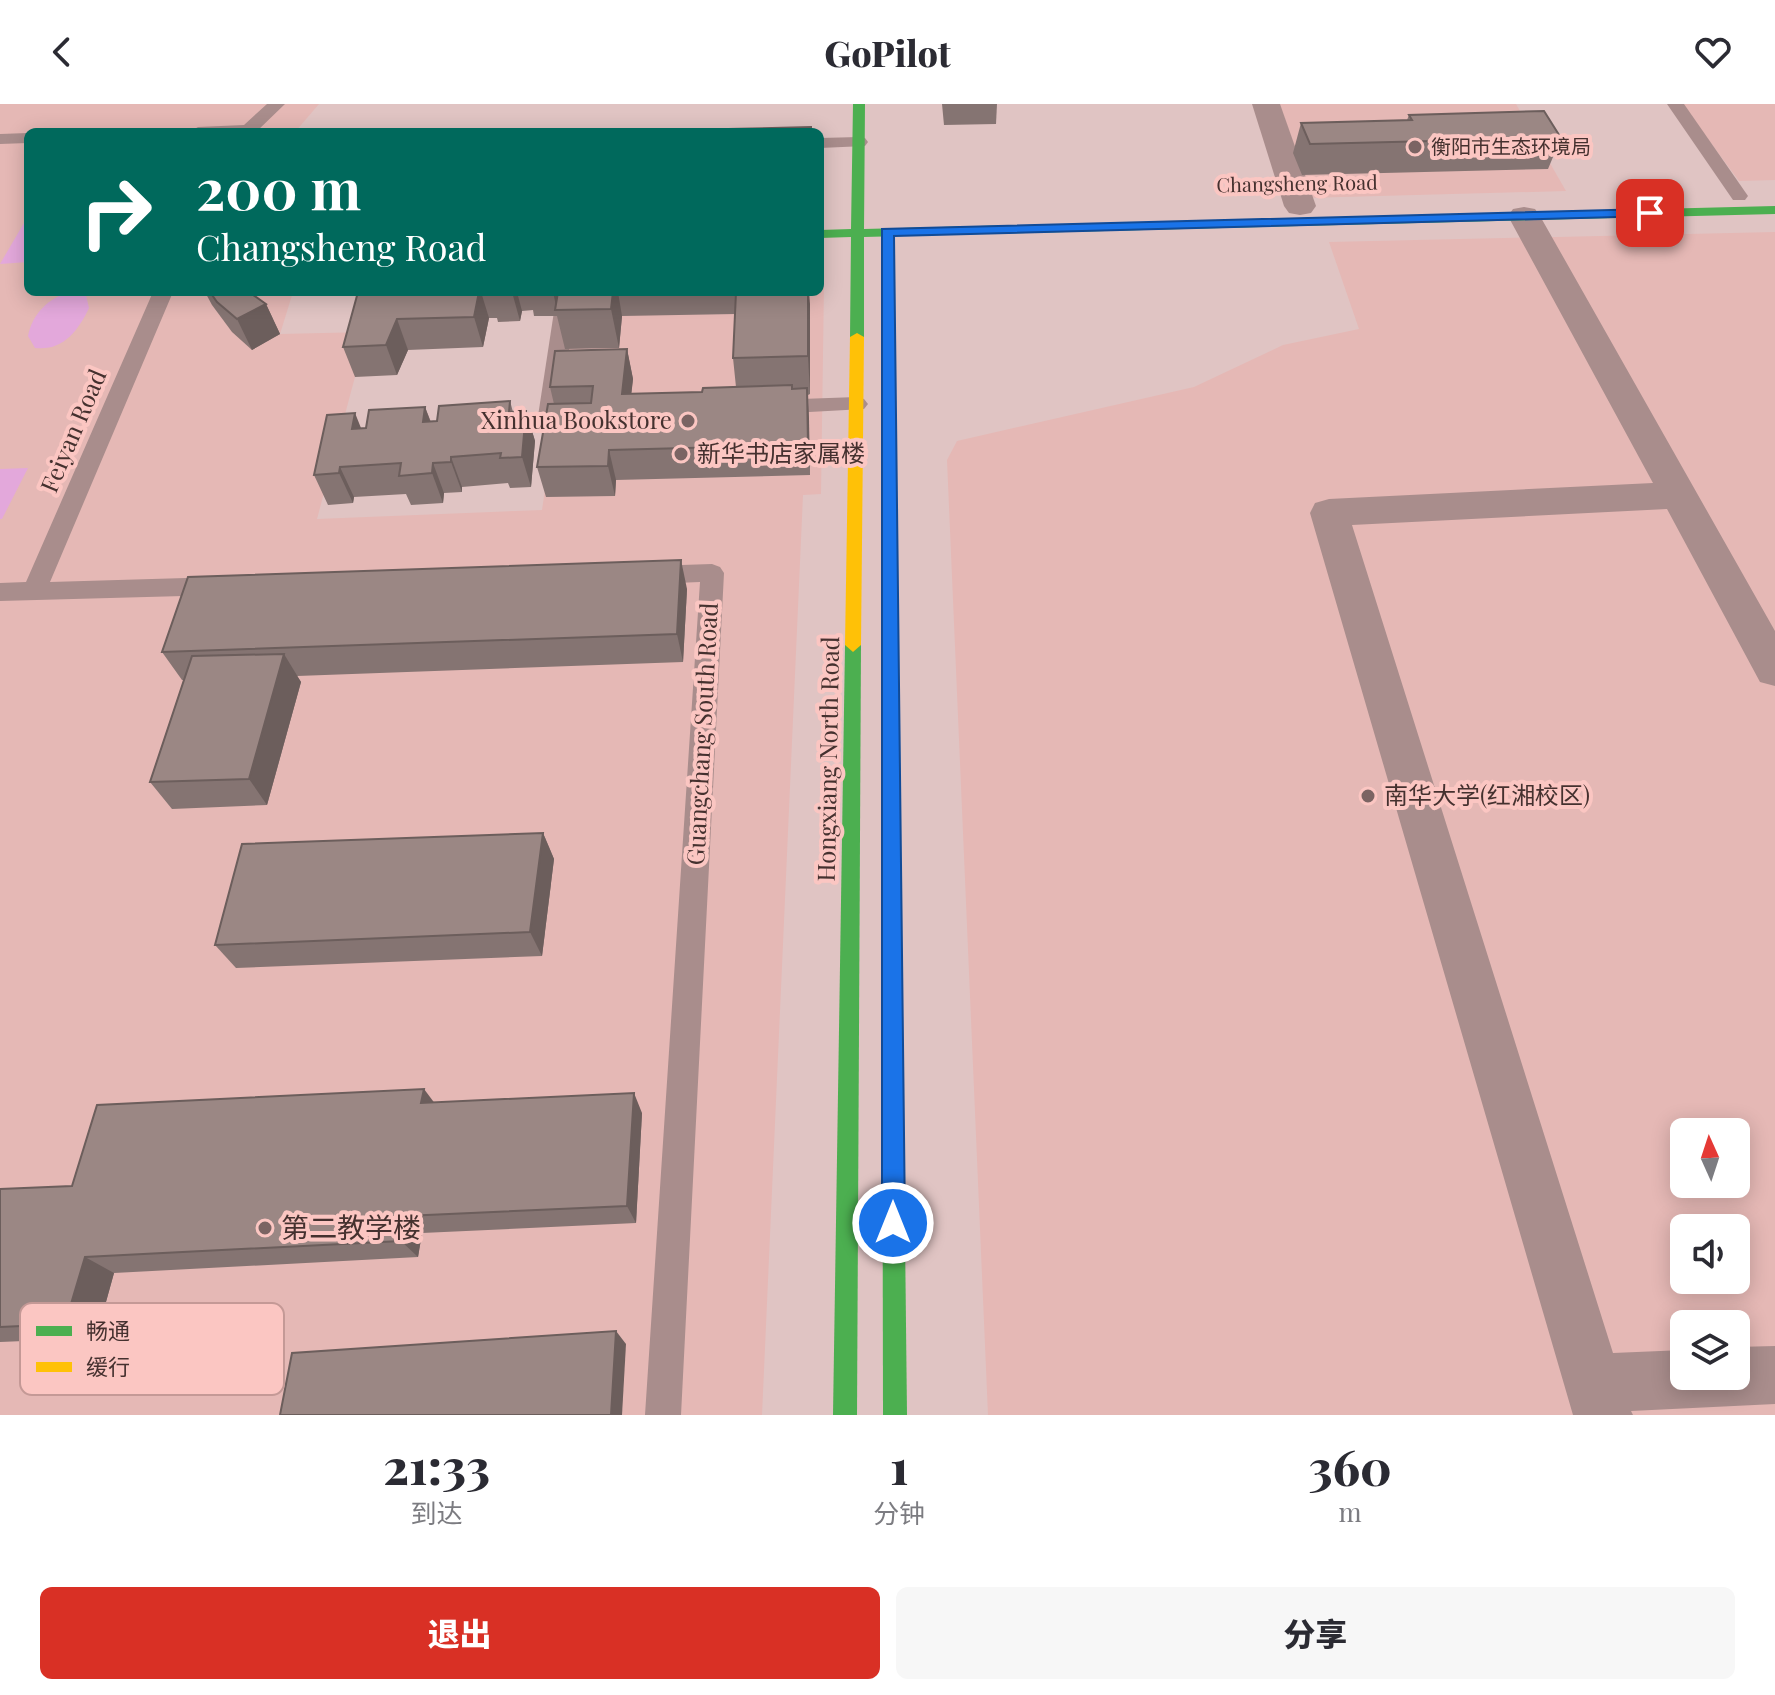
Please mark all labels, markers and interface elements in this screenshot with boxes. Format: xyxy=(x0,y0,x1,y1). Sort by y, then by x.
text: GoPilot xyxy=(824,28,951,76)
icon: back xyxy=(40,30,84,74)
icon: heart xyxy=(1691,30,1735,74)
place label: 衡阳市生态环境局 xyxy=(1431,132,1591,159)
marker: 衡阳市生态环境局 xyxy=(1406,138,1424,156)
text: 200 m xyxy=(196,150,361,225)
icon: right xyxy=(64,160,168,264)
street label: Changsheng Road xyxy=(1216,168,1378,197)
pin xyxy=(1616,179,1684,247)
icon: arrive xyxy=(1628,191,1672,235)
text: Changsheng Road xyxy=(196,222,486,270)
street label: Feiyan Road xyxy=(32,364,113,497)
place label: Xinhua Bookstore xyxy=(481,403,672,435)
marker: Xinhua Bookstore xyxy=(679,412,697,430)
place label: 新华书店家属楼 xyxy=(697,436,865,468)
marker: 新华书店家属楼 xyxy=(672,445,690,463)
street label: Guangchang South Road xyxy=(678,602,724,866)
street label: Hongxiang North Road xyxy=(809,636,845,882)
place label: 南华大学(红湘校区) xyxy=(1384,778,1590,810)
marker: 南华大学(红湘校区) xyxy=(1359,787,1377,805)
north arrow xyxy=(1670,1118,1750,1198)
map controls xyxy=(1670,1118,1750,1390)
position arrow xyxy=(851,1181,935,1265)
place label: 第二教学楼 xyxy=(281,1208,421,1245)
button: sound xyxy=(1670,1214,1750,1294)
marker: 第二教学楼 xyxy=(256,1219,274,1237)
legend xyxy=(20,1303,284,1395)
button: layers xyxy=(1670,1310,1750,1390)
text: 畅通 xyxy=(86,1315,130,1345)
text: 缓行 xyxy=(86,1351,130,1381)
text: 21:33 xyxy=(383,1433,490,1497)
text: 1 xyxy=(890,1433,909,1497)
text: 360 xyxy=(1308,1434,1392,1498)
text: m xyxy=(1339,1494,1362,1529)
text: 到达 xyxy=(411,1495,463,1530)
text: 分钟 xyxy=(873,1495,925,1530)
button: 退出 xyxy=(40,1587,880,1679)
button: 分享 xyxy=(896,1587,1735,1679)

